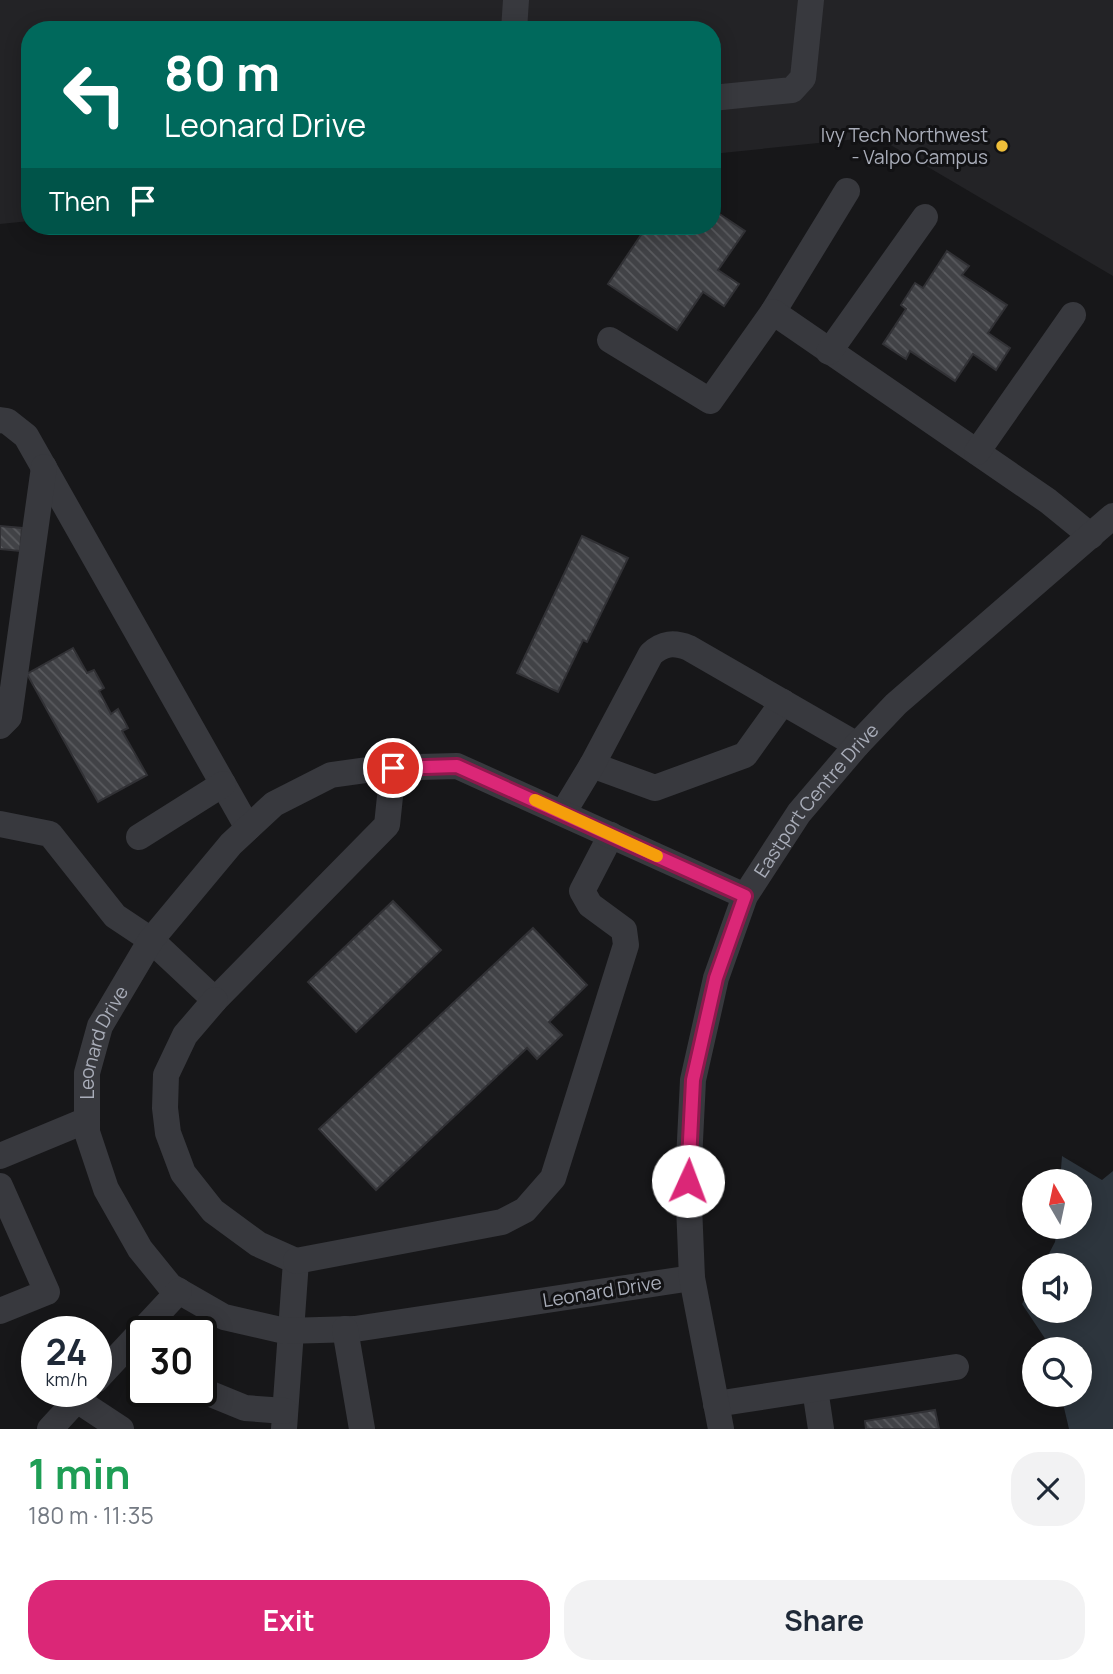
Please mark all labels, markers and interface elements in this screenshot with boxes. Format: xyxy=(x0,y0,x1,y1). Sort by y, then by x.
text: 80 m xyxy=(164,39,280,106)
icon: left xyxy=(49,49,140,140)
text: Leonard Drive xyxy=(164,103,366,147)
place label: Ivy Tech Northwest - Valpo Campus xyxy=(821,122,988,170)
marker: Ivy Tech Northwest - Valpo Campus xyxy=(994,138,1010,154)
icon: arrive xyxy=(124,182,162,220)
text: Then xyxy=(49,183,110,219)
street label: Eastport Centre Drive xyxy=(748,717,884,882)
pin xyxy=(363,738,423,798)
icon: arrive xyxy=(374,749,412,787)
street label: Leonard Drive xyxy=(74,981,134,1099)
position arrow xyxy=(651,1144,725,1218)
north arrow xyxy=(1022,1169,1092,1239)
map controls xyxy=(1022,1169,1092,1407)
button: sound xyxy=(1022,1253,1092,1323)
street label: Leonard Drive xyxy=(541,1269,663,1313)
speed limit sign: 30 xyxy=(126,1316,217,1407)
text: 24 xyxy=(46,1328,87,1376)
button: search xyxy=(1022,1337,1092,1407)
text: km/h xyxy=(46,1367,87,1391)
text: 1 min xyxy=(28,1444,131,1502)
button: close xyxy=(1011,1452,1085,1526)
text: 180 m · 11:35 xyxy=(28,1499,154,1531)
button: Exit xyxy=(28,1580,550,1660)
button: Share xyxy=(564,1580,1085,1660)

